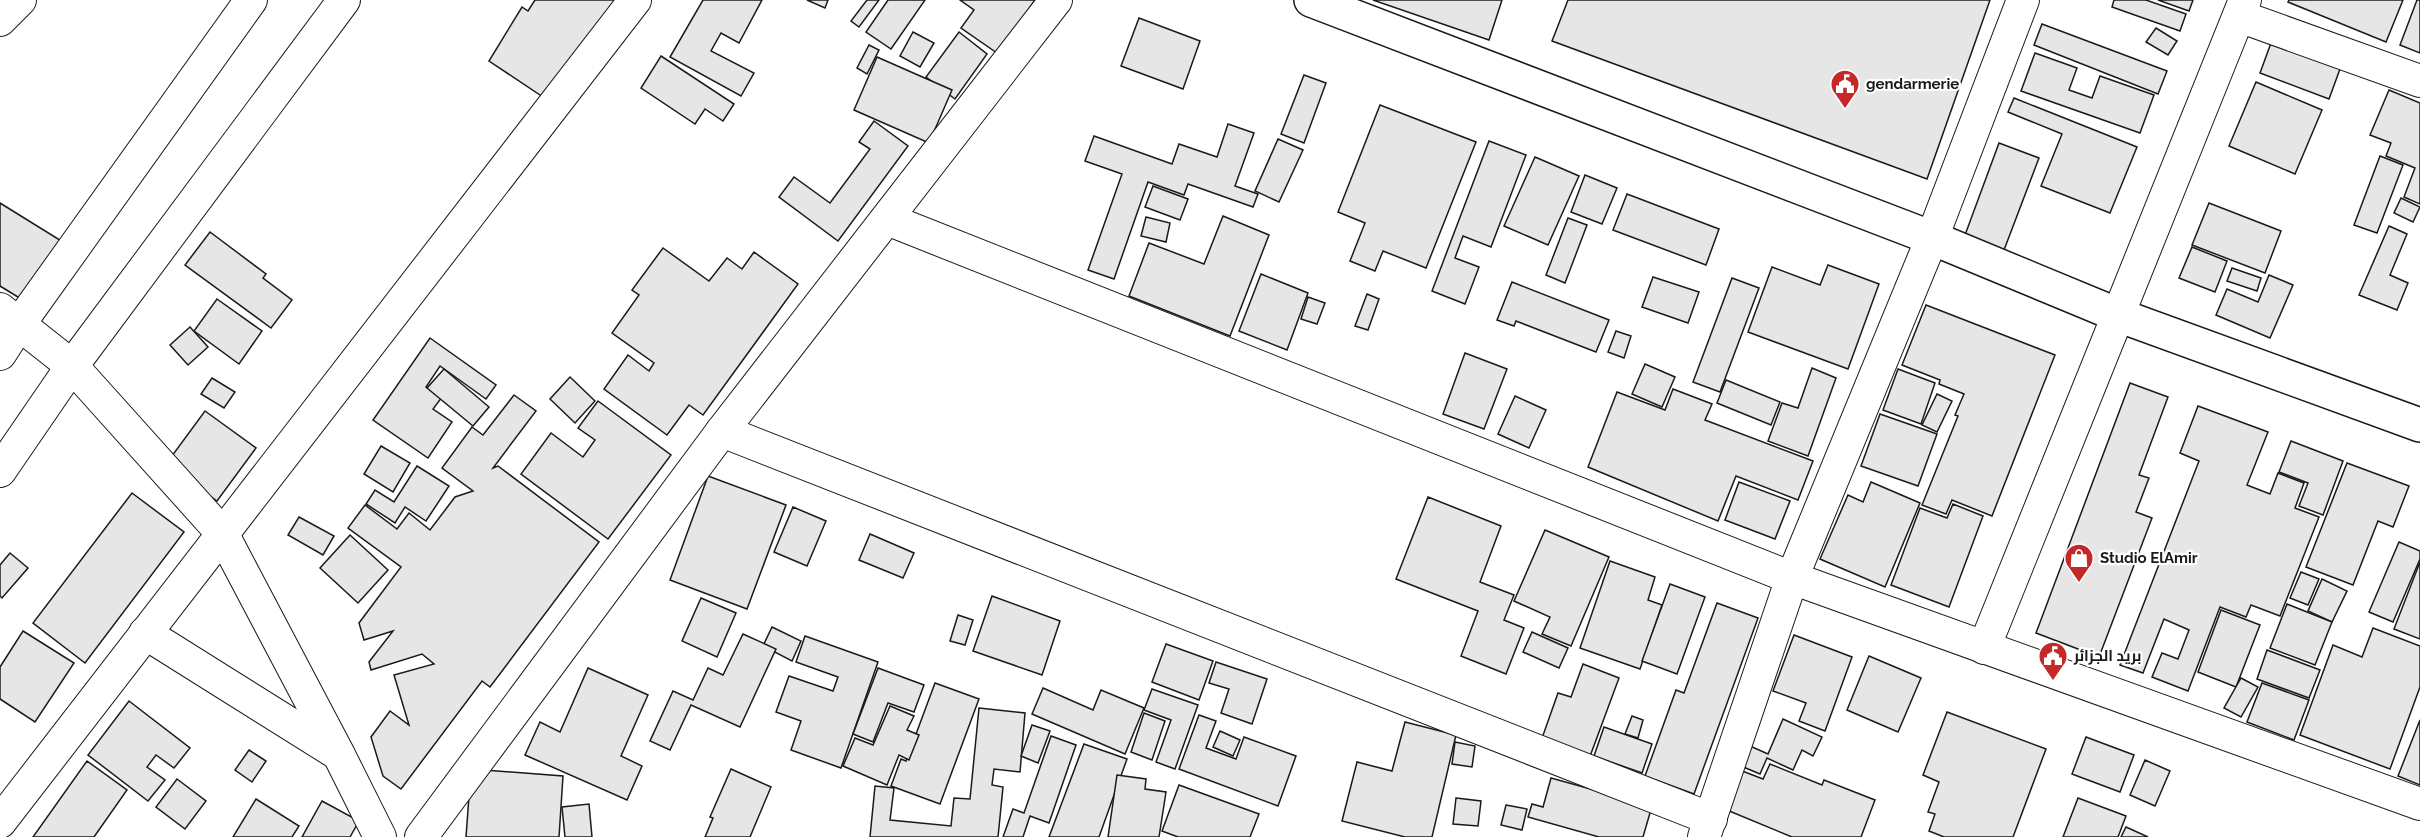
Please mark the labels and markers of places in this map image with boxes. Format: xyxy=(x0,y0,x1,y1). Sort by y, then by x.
public building icon: gendarmerie xyxy=(1829,68,1861,110)
place label: gendarmerie xyxy=(1866,75,1959,93)
shop icon: Studio ElAmir xyxy=(2063,542,2095,584)
place label: Studio ElAmir xyxy=(2100,549,2198,567)
public building icon: بريد الجزائر xyxy=(2037,640,2069,682)
place label: بريد الجزائر xyxy=(2073,647,2141,665)

